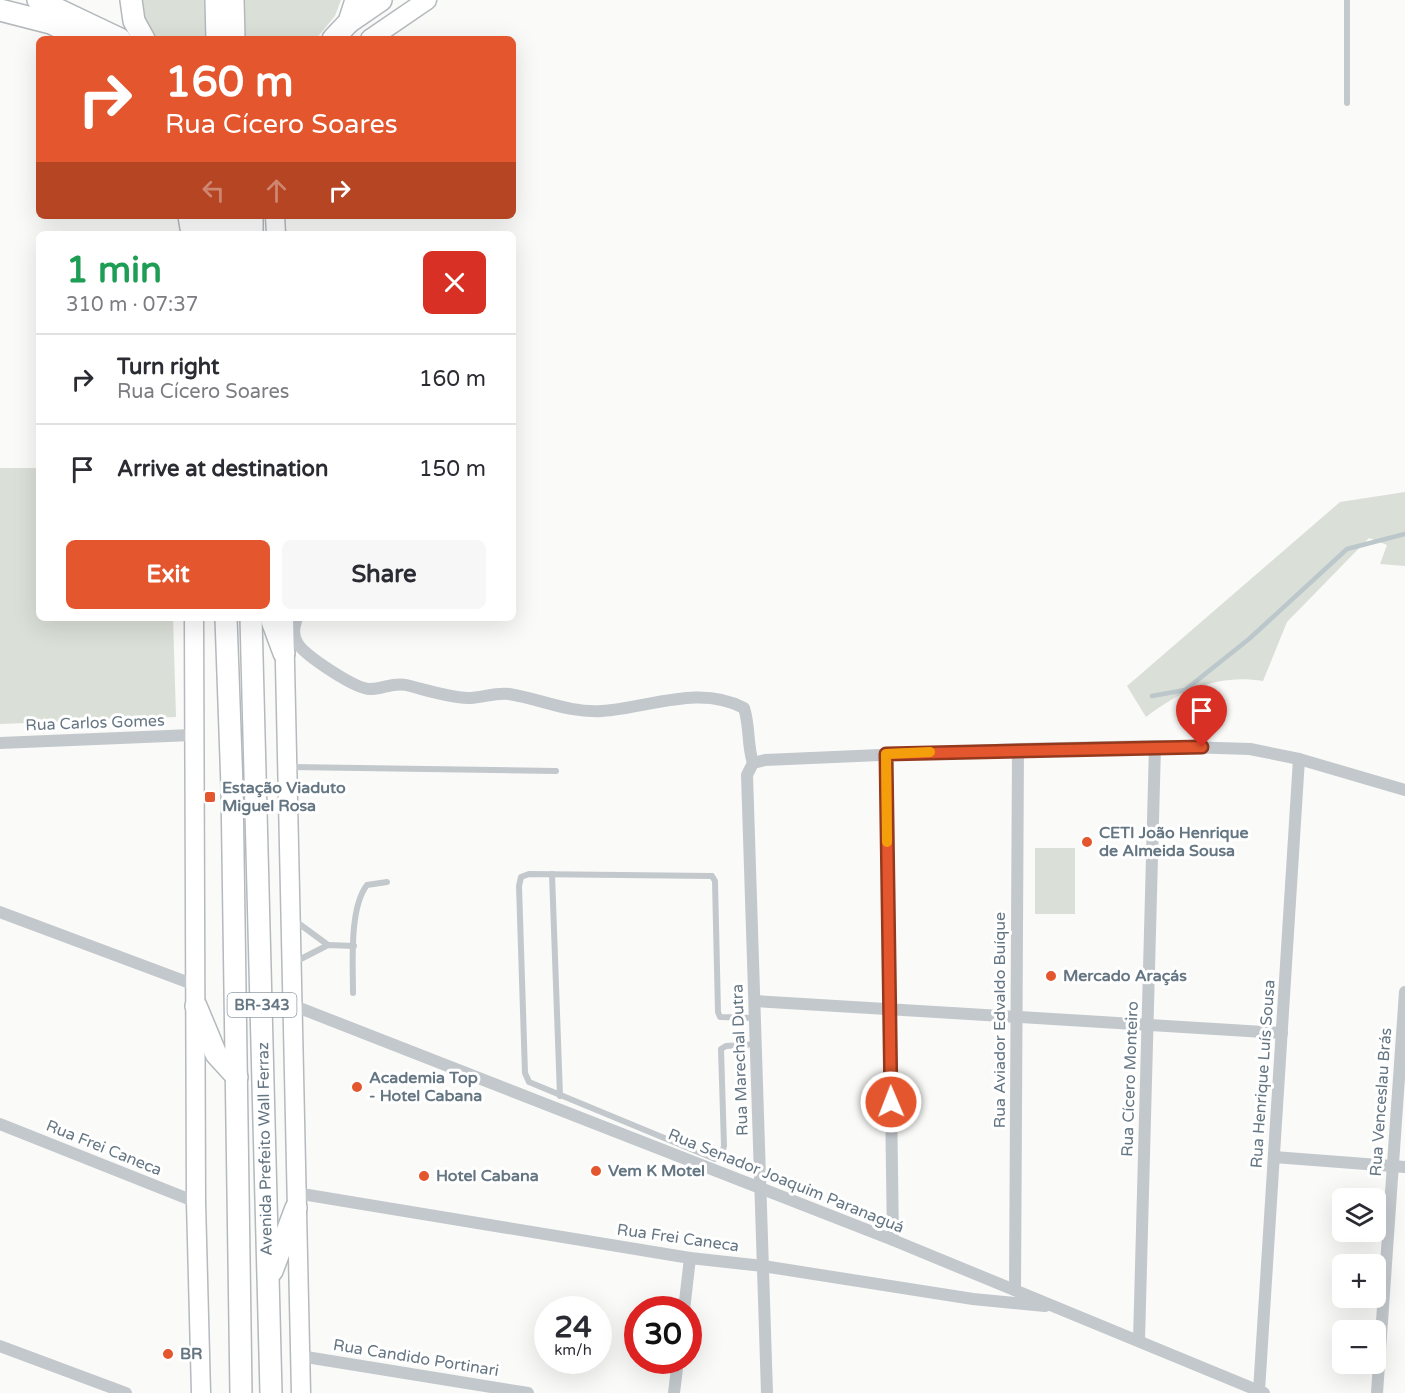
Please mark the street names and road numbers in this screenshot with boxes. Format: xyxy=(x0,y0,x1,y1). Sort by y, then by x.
street label: Rua Carlos Gomes xyxy=(25,711,165,735)
street label: Rua Aviador Edvaldo Buíque xyxy=(990,912,1010,1128)
street label: Rua Henrique Luís Sousa xyxy=(1246,979,1280,1169)
street label: Rua Marechal Dutra xyxy=(727,984,753,1136)
road number: BR-343 xyxy=(228,993,296,1017)
street label: Rua Cícero Monteiro xyxy=(1117,1001,1143,1157)
street label: Rua Venceslau Brás xyxy=(1366,1027,1396,1177)
street label: Avenida Prefeito Wall Ferraz xyxy=(253,1042,277,1256)
street label: Rua Frei Caneca xyxy=(43,1116,165,1180)
street label: Rua Senador Joaquim Paranaguá xyxy=(665,1124,907,1238)
street label: Rua Frei Caneca xyxy=(616,1220,740,1256)
street label: Rua Candido Portinari xyxy=(332,1335,500,1381)

